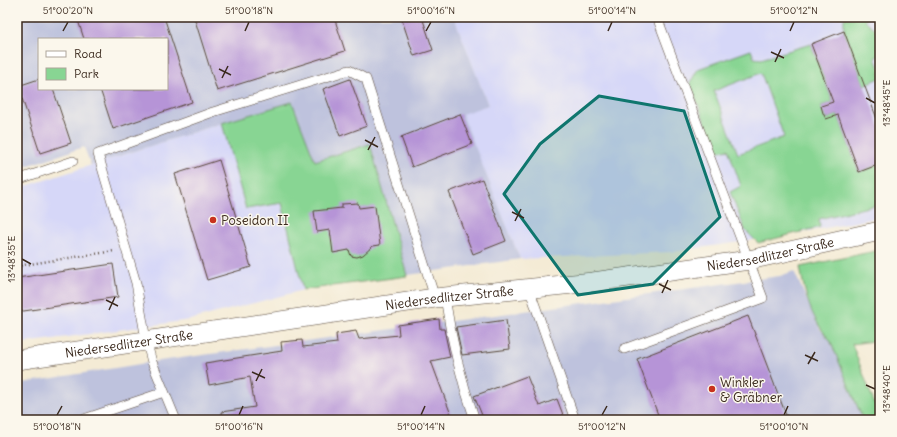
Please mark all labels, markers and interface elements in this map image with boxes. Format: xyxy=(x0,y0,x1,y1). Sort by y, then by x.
text: 51°00'20"N xyxy=(43,4,93,17)
text: 51°00'18"N xyxy=(225,4,273,17)
text: 51°00'16"N xyxy=(407,4,455,17)
text: 51°00'14"N xyxy=(588,4,636,17)
text: 51°00'12"N xyxy=(770,4,818,17)
legend xyxy=(38,38,168,90)
text: Road xyxy=(74,46,102,61)
text: Park xyxy=(74,66,99,81)
text: 13°48'45"E xyxy=(880,80,893,126)
place label: Poseidon II xyxy=(221,212,289,229)
marker: Poseidon II xyxy=(208,215,218,225)
street label: Niedersedlitzer Straße xyxy=(706,233,835,274)
text: 13°48'35"E xyxy=(5,235,18,282)
street label: Niedersedlitzer Straße xyxy=(384,282,514,314)
street label: Niedersedlitzer Straße xyxy=(64,326,194,361)
text: 13°48'40"E xyxy=(880,365,893,413)
place label: Winkler & Gräbner xyxy=(720,374,783,406)
marker: Winkler & Gräbner xyxy=(707,384,717,394)
text: 51°00'18"N xyxy=(33,420,81,433)
text: 51°00'16"N xyxy=(215,420,263,433)
text: 51°00'14"N xyxy=(397,420,445,433)
text: 51°00'12"N xyxy=(578,420,626,433)
text: 51°00'10"N xyxy=(760,420,809,433)

